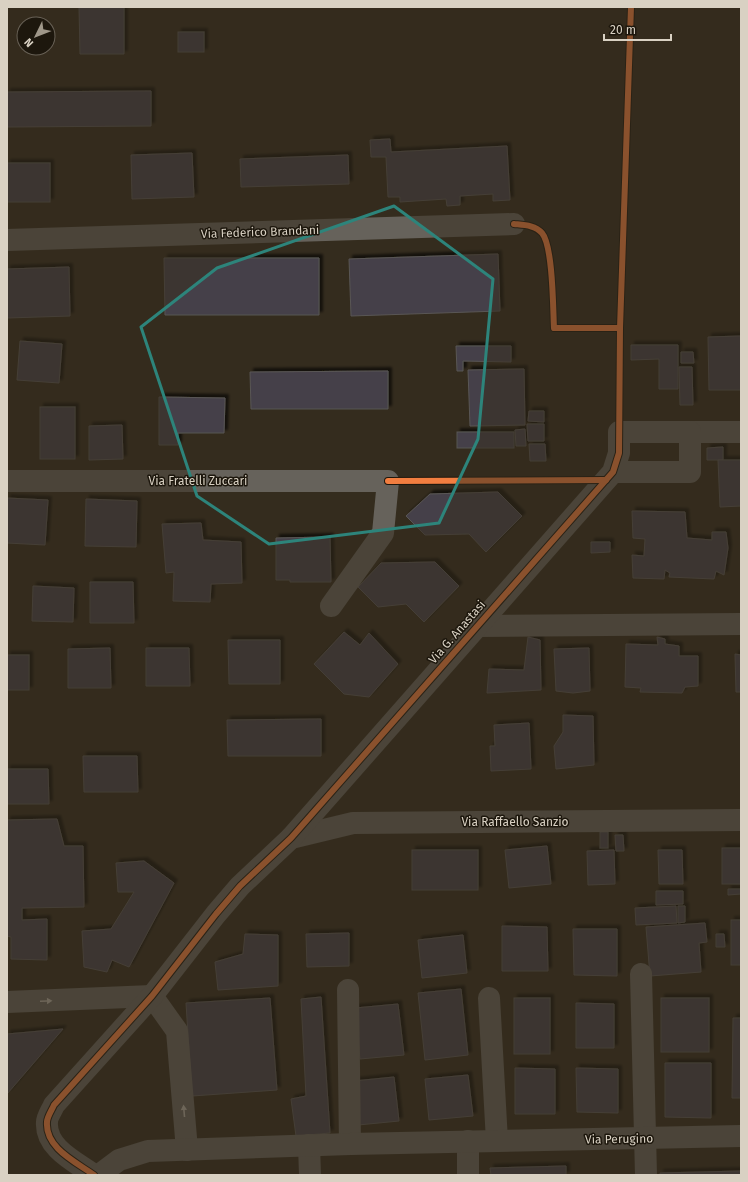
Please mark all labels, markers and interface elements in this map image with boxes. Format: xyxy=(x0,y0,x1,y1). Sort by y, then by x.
north arrow xyxy=(16,16,56,56)
scale bar xyxy=(604,16,671,42)
text: 20 m xyxy=(610,23,636,37)
text: N xyxy=(22,35,36,50)
street label: Via Federico Brandani xyxy=(201,223,319,241)
street label: Via Fratelli Zuccari xyxy=(149,474,247,488)
street label: Via G. Anastasi xyxy=(426,598,488,666)
street label: Via Raffaello Sanzio xyxy=(461,815,569,829)
one-way arrow xyxy=(40,997,52,1004)
one-way arrow xyxy=(180,1105,187,1117)
street label: Via Perugino xyxy=(585,1131,653,1147)

